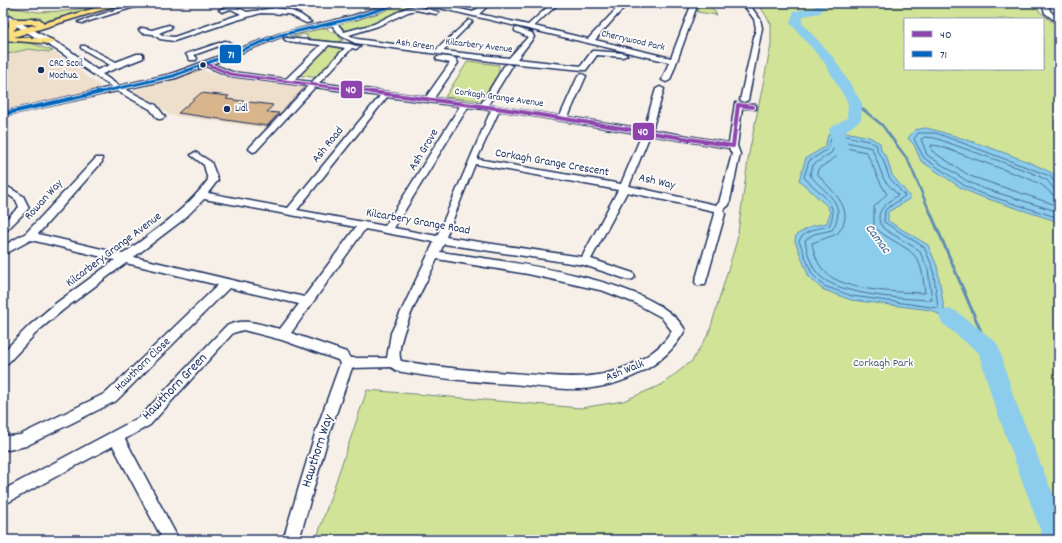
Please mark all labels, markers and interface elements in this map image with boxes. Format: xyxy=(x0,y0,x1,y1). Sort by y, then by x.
legend xyxy=(904,18,1044,70)
street label: Cherrywood Park xyxy=(600,27,666,55)
text: 40 xyxy=(940,27,952,44)
street label: Ash Green xyxy=(395,35,436,55)
street label: Kilcarbery Avenue xyxy=(445,35,514,57)
line badge: 71 xyxy=(219,44,242,64)
text: 71 xyxy=(940,47,947,64)
text: 71 xyxy=(228,48,234,64)
place label: CRC Scoil Mochua. xyxy=(49,57,84,83)
unlabelled marker xyxy=(198,60,208,70)
marker: CRC Scoil Mochua. xyxy=(36,65,46,75)
line badge: 40 xyxy=(340,80,363,99)
text: 40 xyxy=(346,83,356,99)
street label: Corkagh Grange Avenue xyxy=(454,85,545,111)
place label: Lidl xyxy=(235,102,249,116)
marker: Lidl xyxy=(222,104,232,114)
line badge: 40 xyxy=(632,122,655,141)
street label: Ash Road xyxy=(308,123,348,167)
text: 40 xyxy=(638,125,648,141)
street label: Ash Grove xyxy=(405,126,443,174)
street label: Corkagh Grange Crescent xyxy=(494,145,611,181)
street label: Ash Way xyxy=(637,170,678,195)
street label: Rowan Way xyxy=(21,175,68,224)
street label: Kilcarbery Grange Road xyxy=(365,204,471,240)
street label: Kilcarbery Grange Avenue xyxy=(63,208,165,292)
water label: Camac xyxy=(860,220,895,258)
street label: Hawthorn Close xyxy=(111,334,175,396)
street label: Hawthorn Green xyxy=(138,349,212,425)
park label: Corkagh Park xyxy=(853,355,913,372)
street label: Ash Walk xyxy=(603,356,647,386)
street label: Hawthorn Way xyxy=(297,412,339,490)

